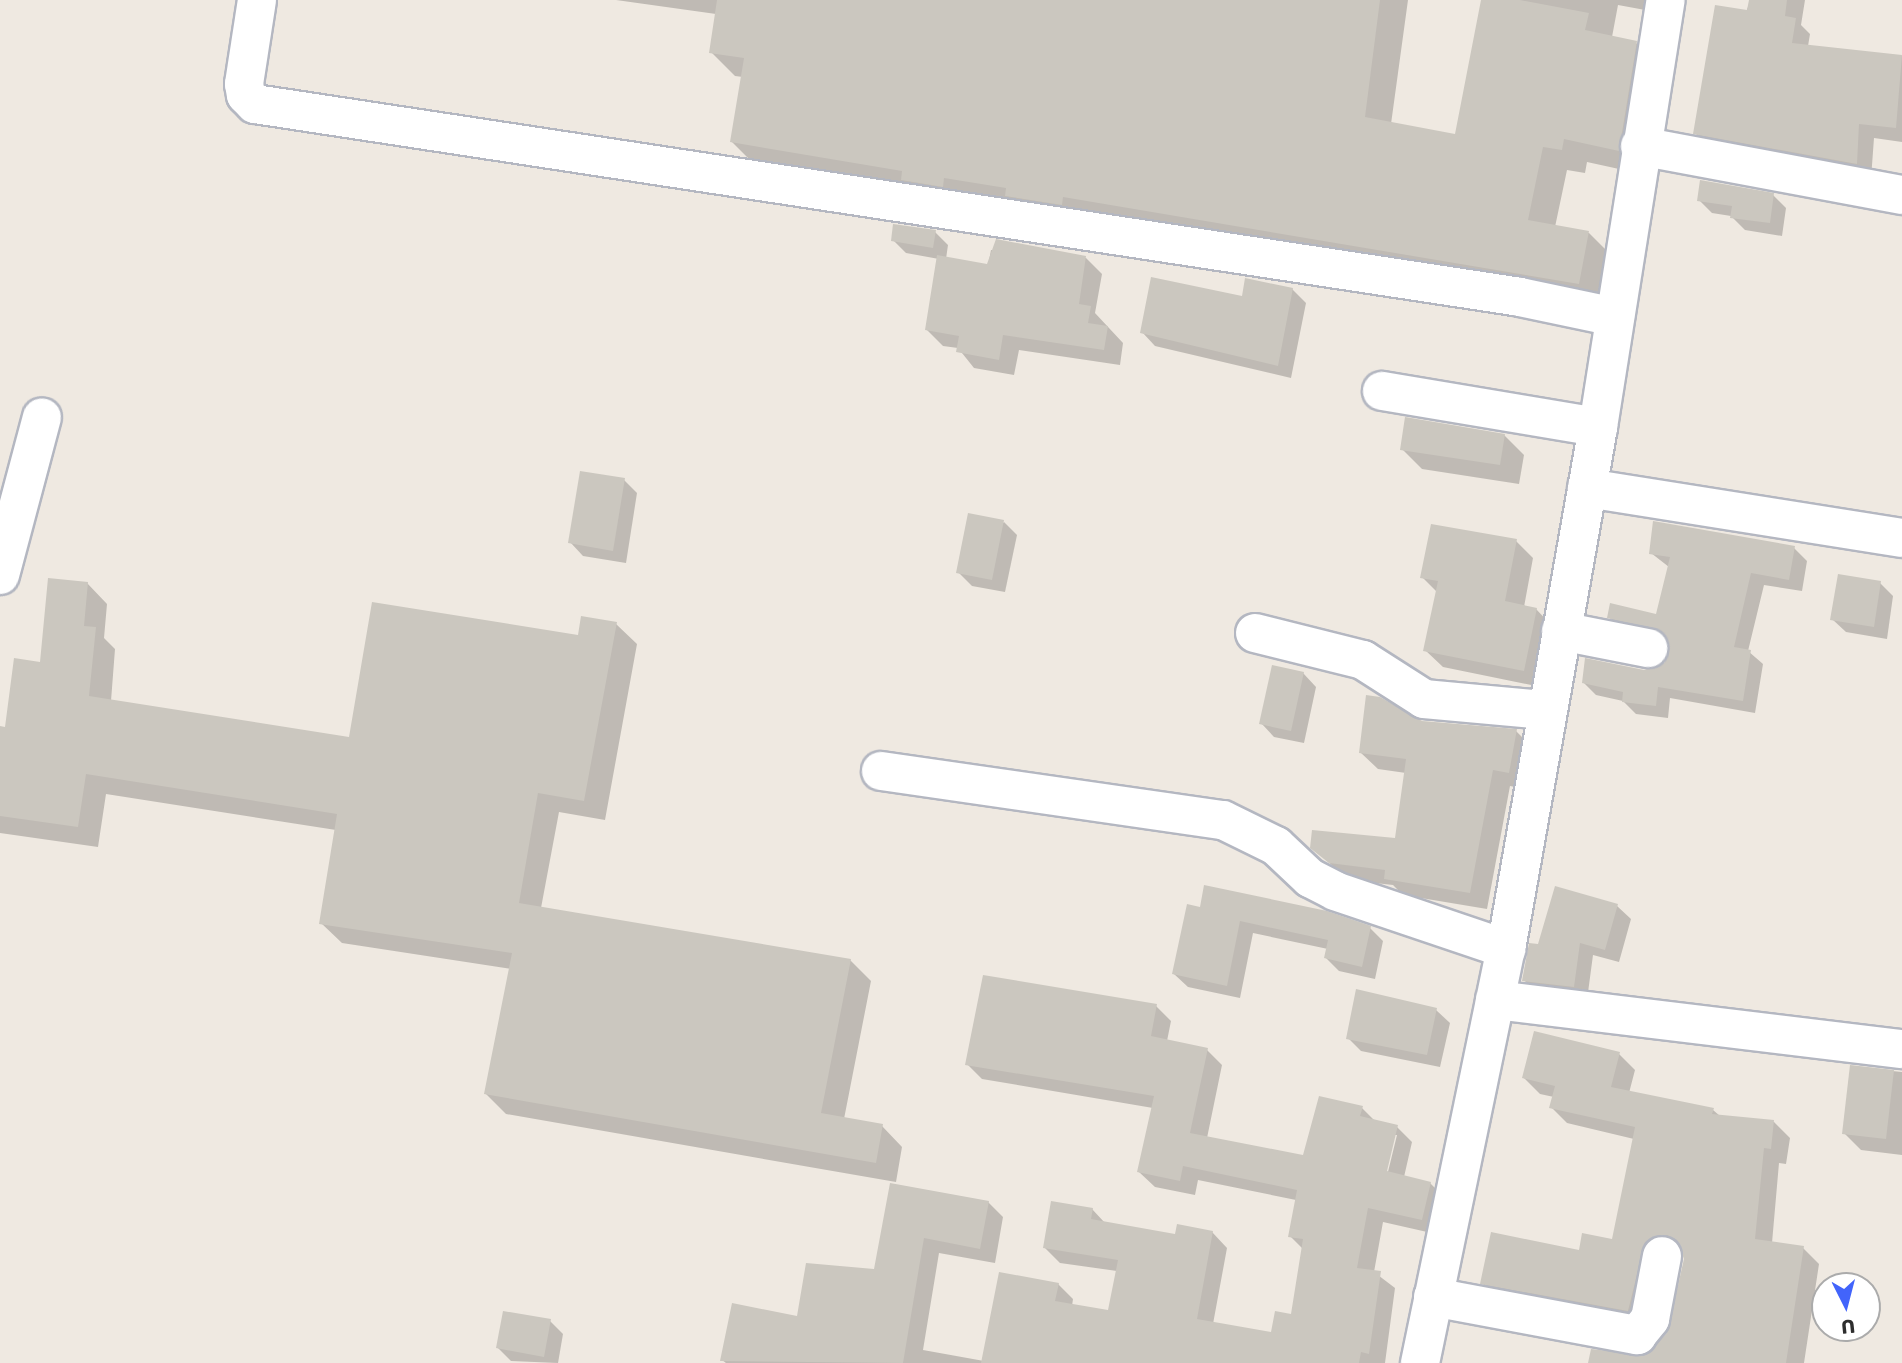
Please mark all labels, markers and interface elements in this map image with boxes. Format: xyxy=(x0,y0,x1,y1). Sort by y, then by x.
north arrow xyxy=(1811,1272,1881,1342)
text: U xyxy=(1840,1314,1856,1339)

